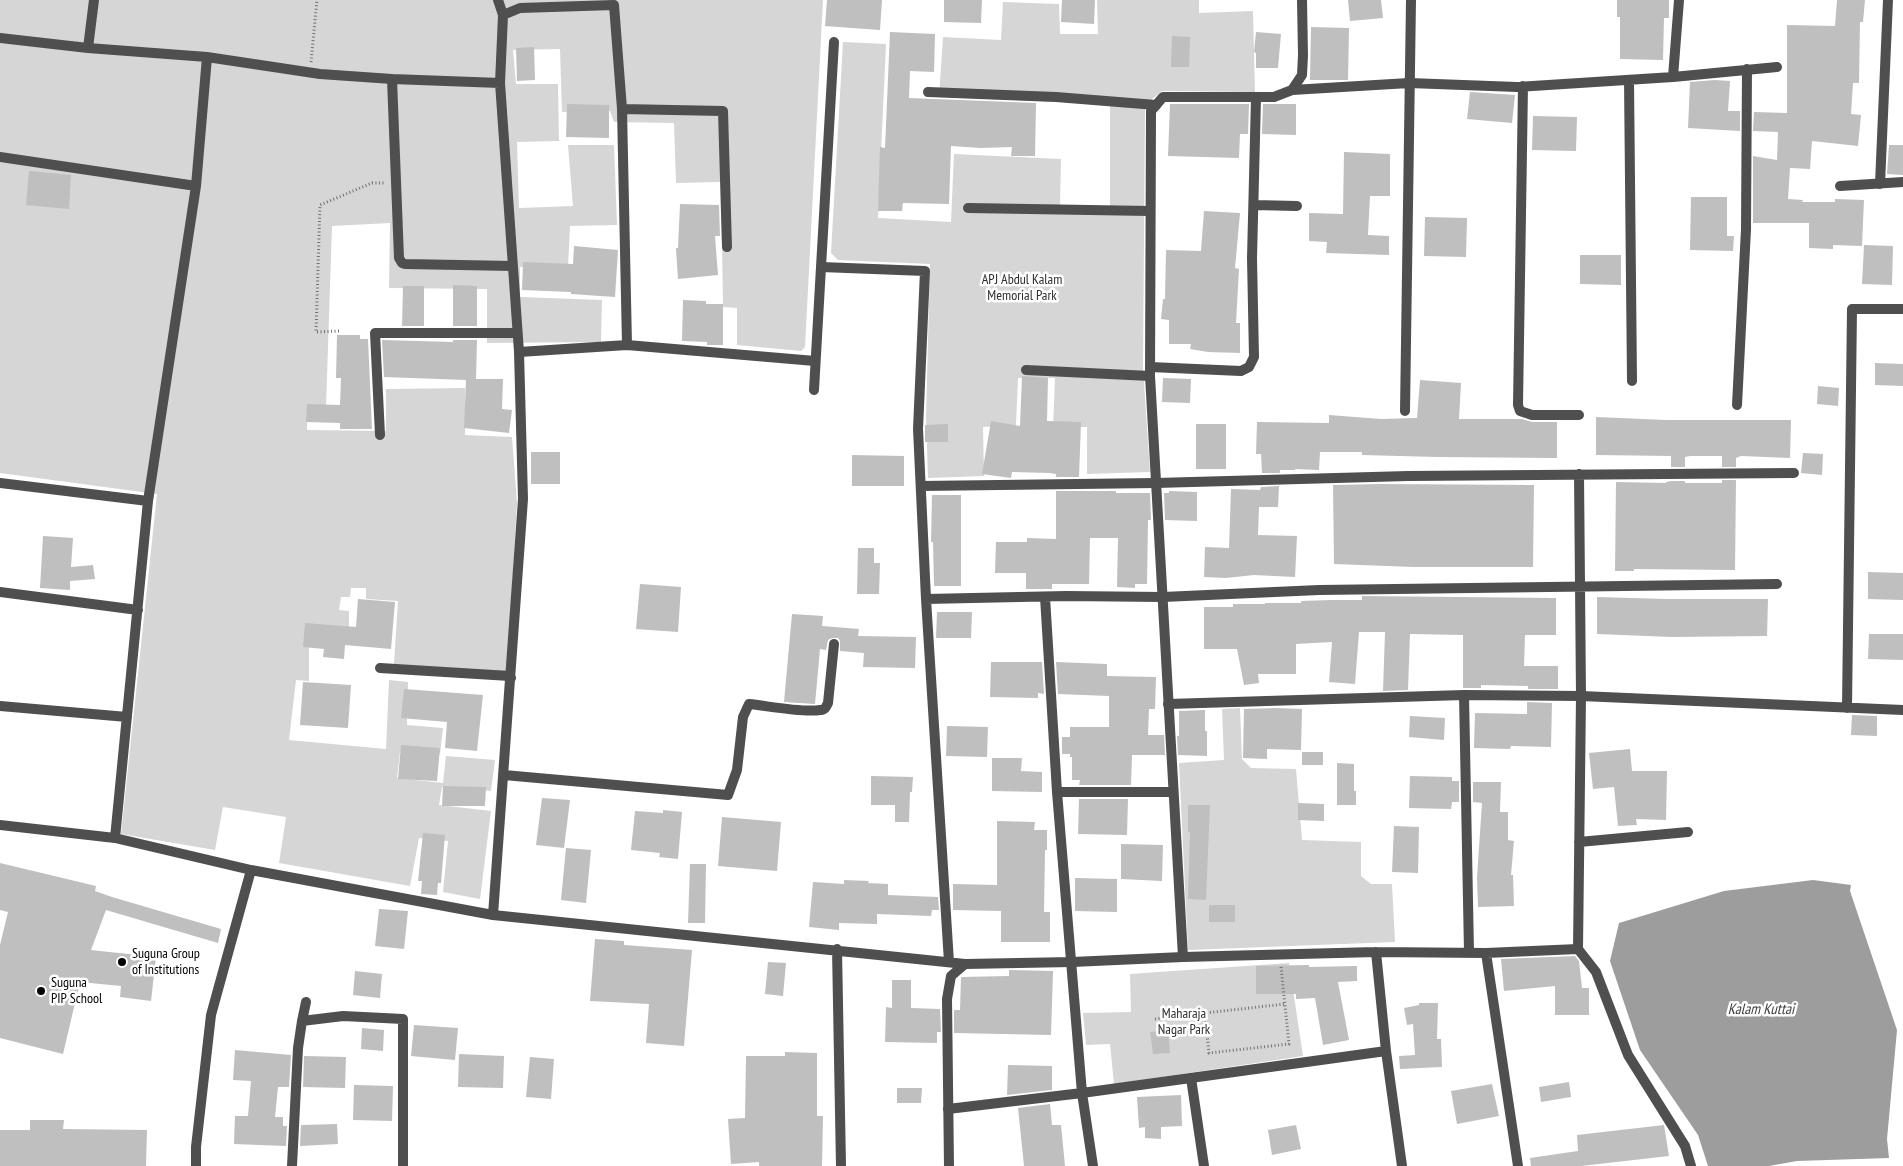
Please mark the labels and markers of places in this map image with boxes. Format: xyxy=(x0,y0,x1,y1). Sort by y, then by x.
place label: Suguna Group of Institutions xyxy=(132,946,200,979)
marker: Suguna Group of Institutions xyxy=(116,956,128,968)
place label: Suguna PIP School xyxy=(51,975,102,1008)
marker: Suguna PIP School xyxy=(35,985,47,997)

